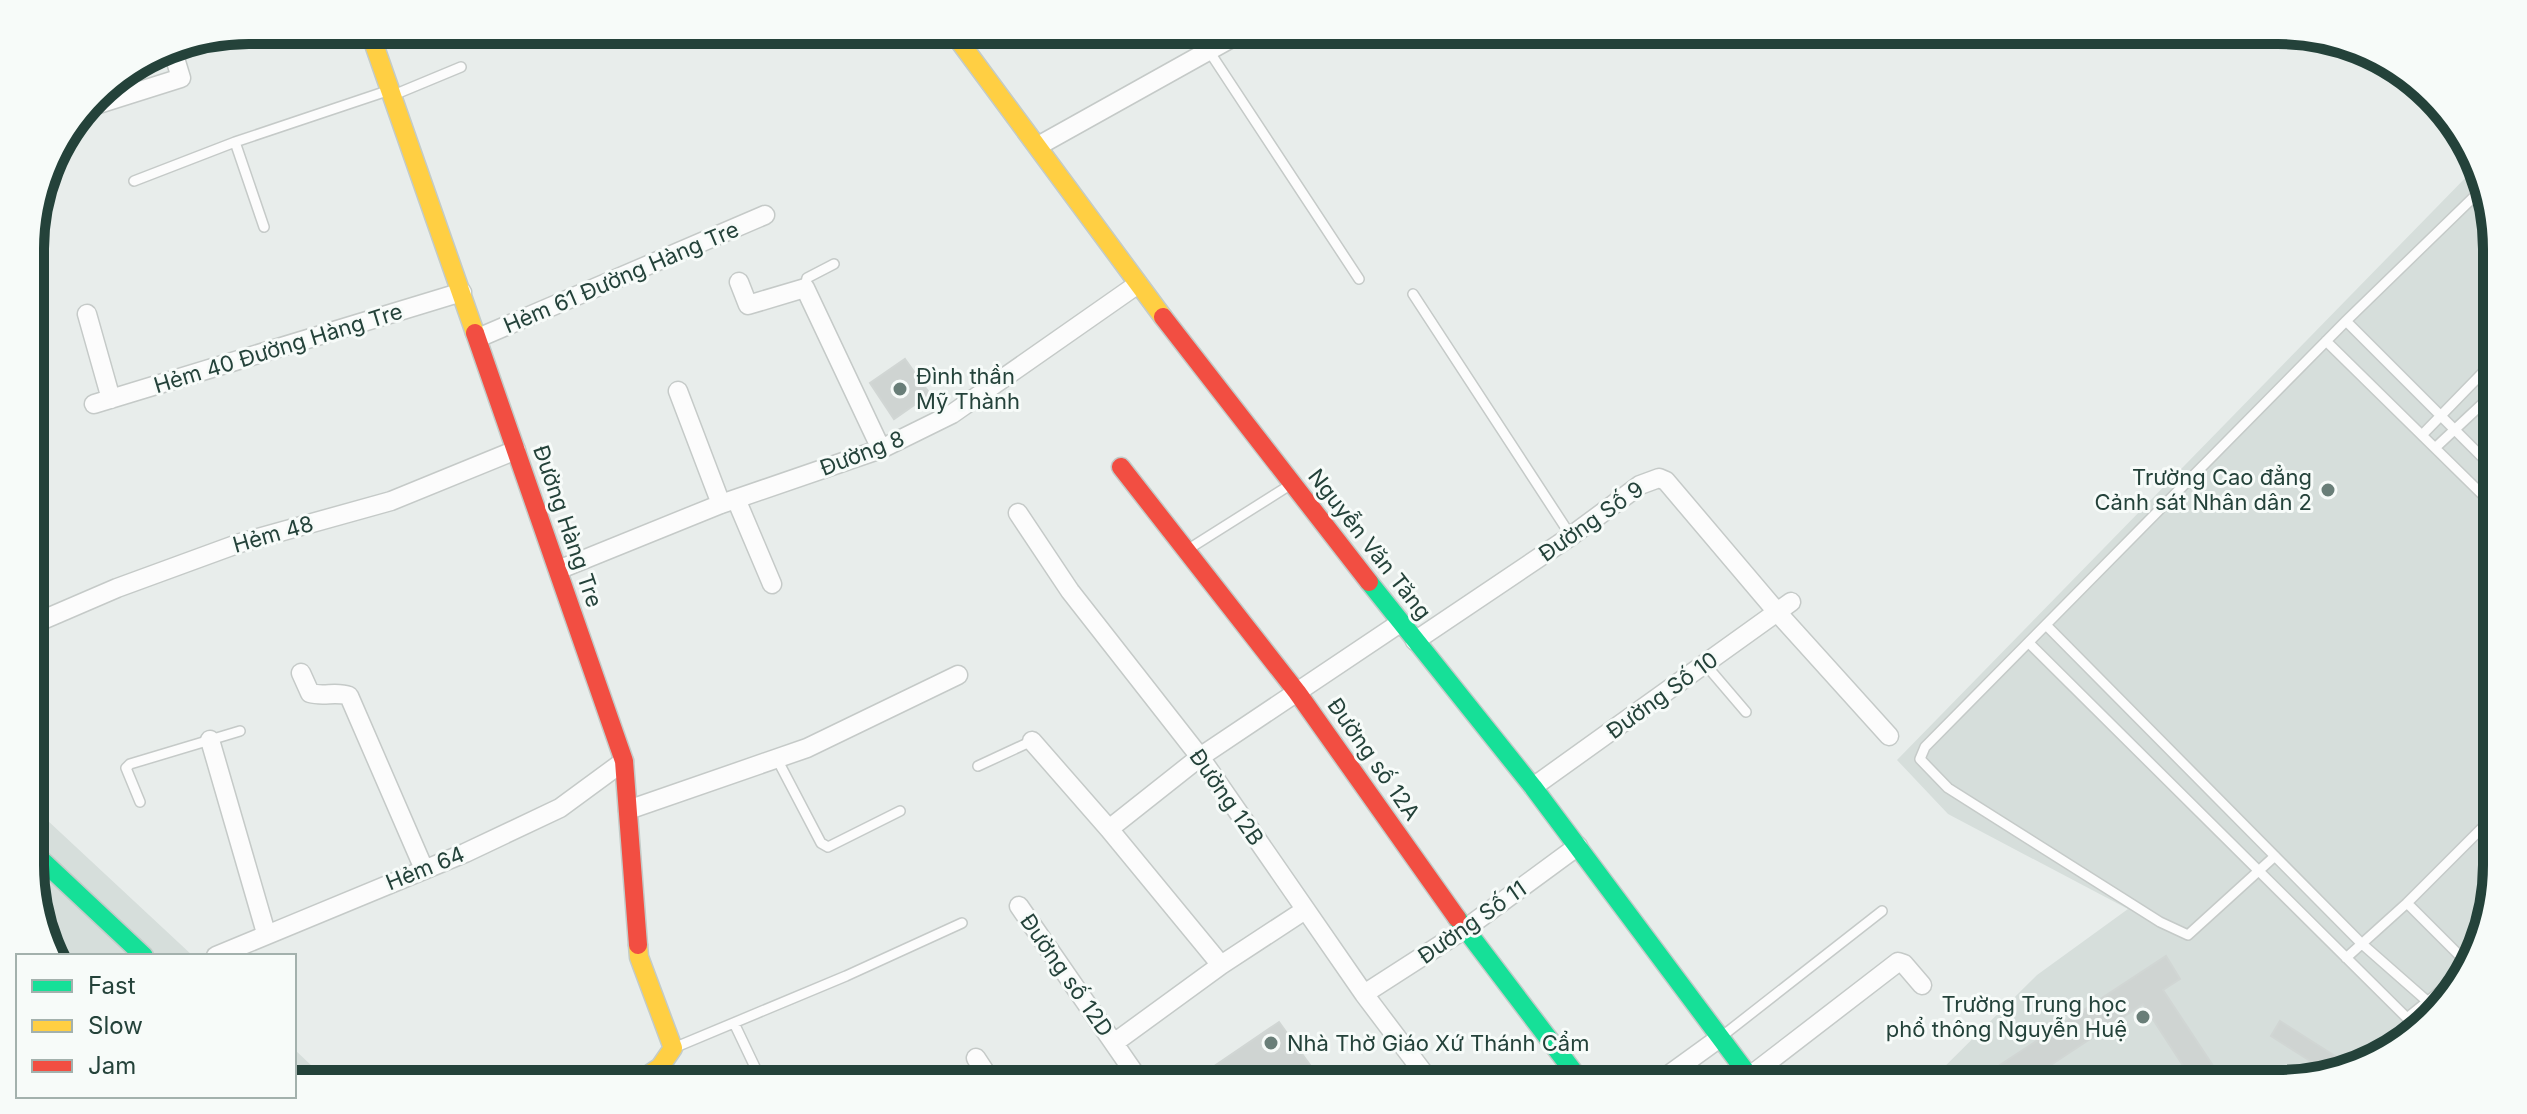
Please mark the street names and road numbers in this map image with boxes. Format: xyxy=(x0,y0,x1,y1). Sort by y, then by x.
street label: Hẻm 61 Đường Hàng Tre xyxy=(499,216,743,338)
street label: Hẻm 40 Đường Hàng Tre xyxy=(151,298,405,398)
street label: Đường 8 xyxy=(816,425,908,481)
street label: Đường Hàng Tre xyxy=(528,442,608,610)
street label: Nguyễn Văn Tăng xyxy=(1303,463,1437,625)
street label: Đường Số 9 xyxy=(1534,475,1648,567)
street label: Hẻm 48 xyxy=(230,510,316,558)
street label: Đường Số 10 xyxy=(1601,646,1723,744)
street label: Đường số 12A xyxy=(1322,693,1426,825)
street label: Đường 12B xyxy=(1184,744,1270,850)
street label: Hẻm 64 xyxy=(382,840,468,896)
street label: Đường Số 11 xyxy=(1413,875,1531,969)
street label: Đường số 12D xyxy=(1015,909,1119,1041)

